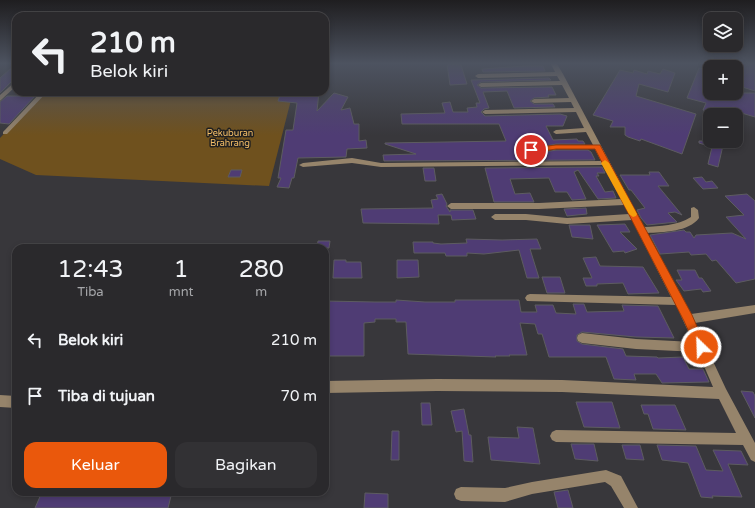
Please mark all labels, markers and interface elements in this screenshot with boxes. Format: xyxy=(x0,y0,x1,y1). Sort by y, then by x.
map controls xyxy=(703,12,743,148)
button: layers xyxy=(703,12,743,52)
text: 210 m xyxy=(90,26,176,60)
icon: left xyxy=(24,28,76,80)
text: Belok kiri xyxy=(90,60,168,82)
button: + xyxy=(703,60,743,100)
button: − xyxy=(703,108,743,148)
park label: Pekuburan Brahrang xyxy=(207,128,253,149)
pin xyxy=(514,133,548,167)
icon: arrive xyxy=(520,139,542,161)
text: 12:43 xyxy=(57,255,124,284)
text: 1 xyxy=(174,255,189,284)
text: 280 xyxy=(239,255,284,284)
text: Tiba xyxy=(77,284,104,300)
text: mnt xyxy=(169,284,193,300)
text: m xyxy=(255,284,267,300)
position arrow xyxy=(680,326,722,368)
icon: left xyxy=(24,329,46,351)
text: Belok kiri xyxy=(58,331,123,349)
text: 210 m xyxy=(271,331,317,349)
icon: arrive xyxy=(24,385,46,407)
text: Tiba di tujuan xyxy=(58,387,155,405)
text: 70 m xyxy=(280,387,317,405)
button: Keluar xyxy=(24,442,167,488)
button: Bagikan xyxy=(175,442,317,488)

